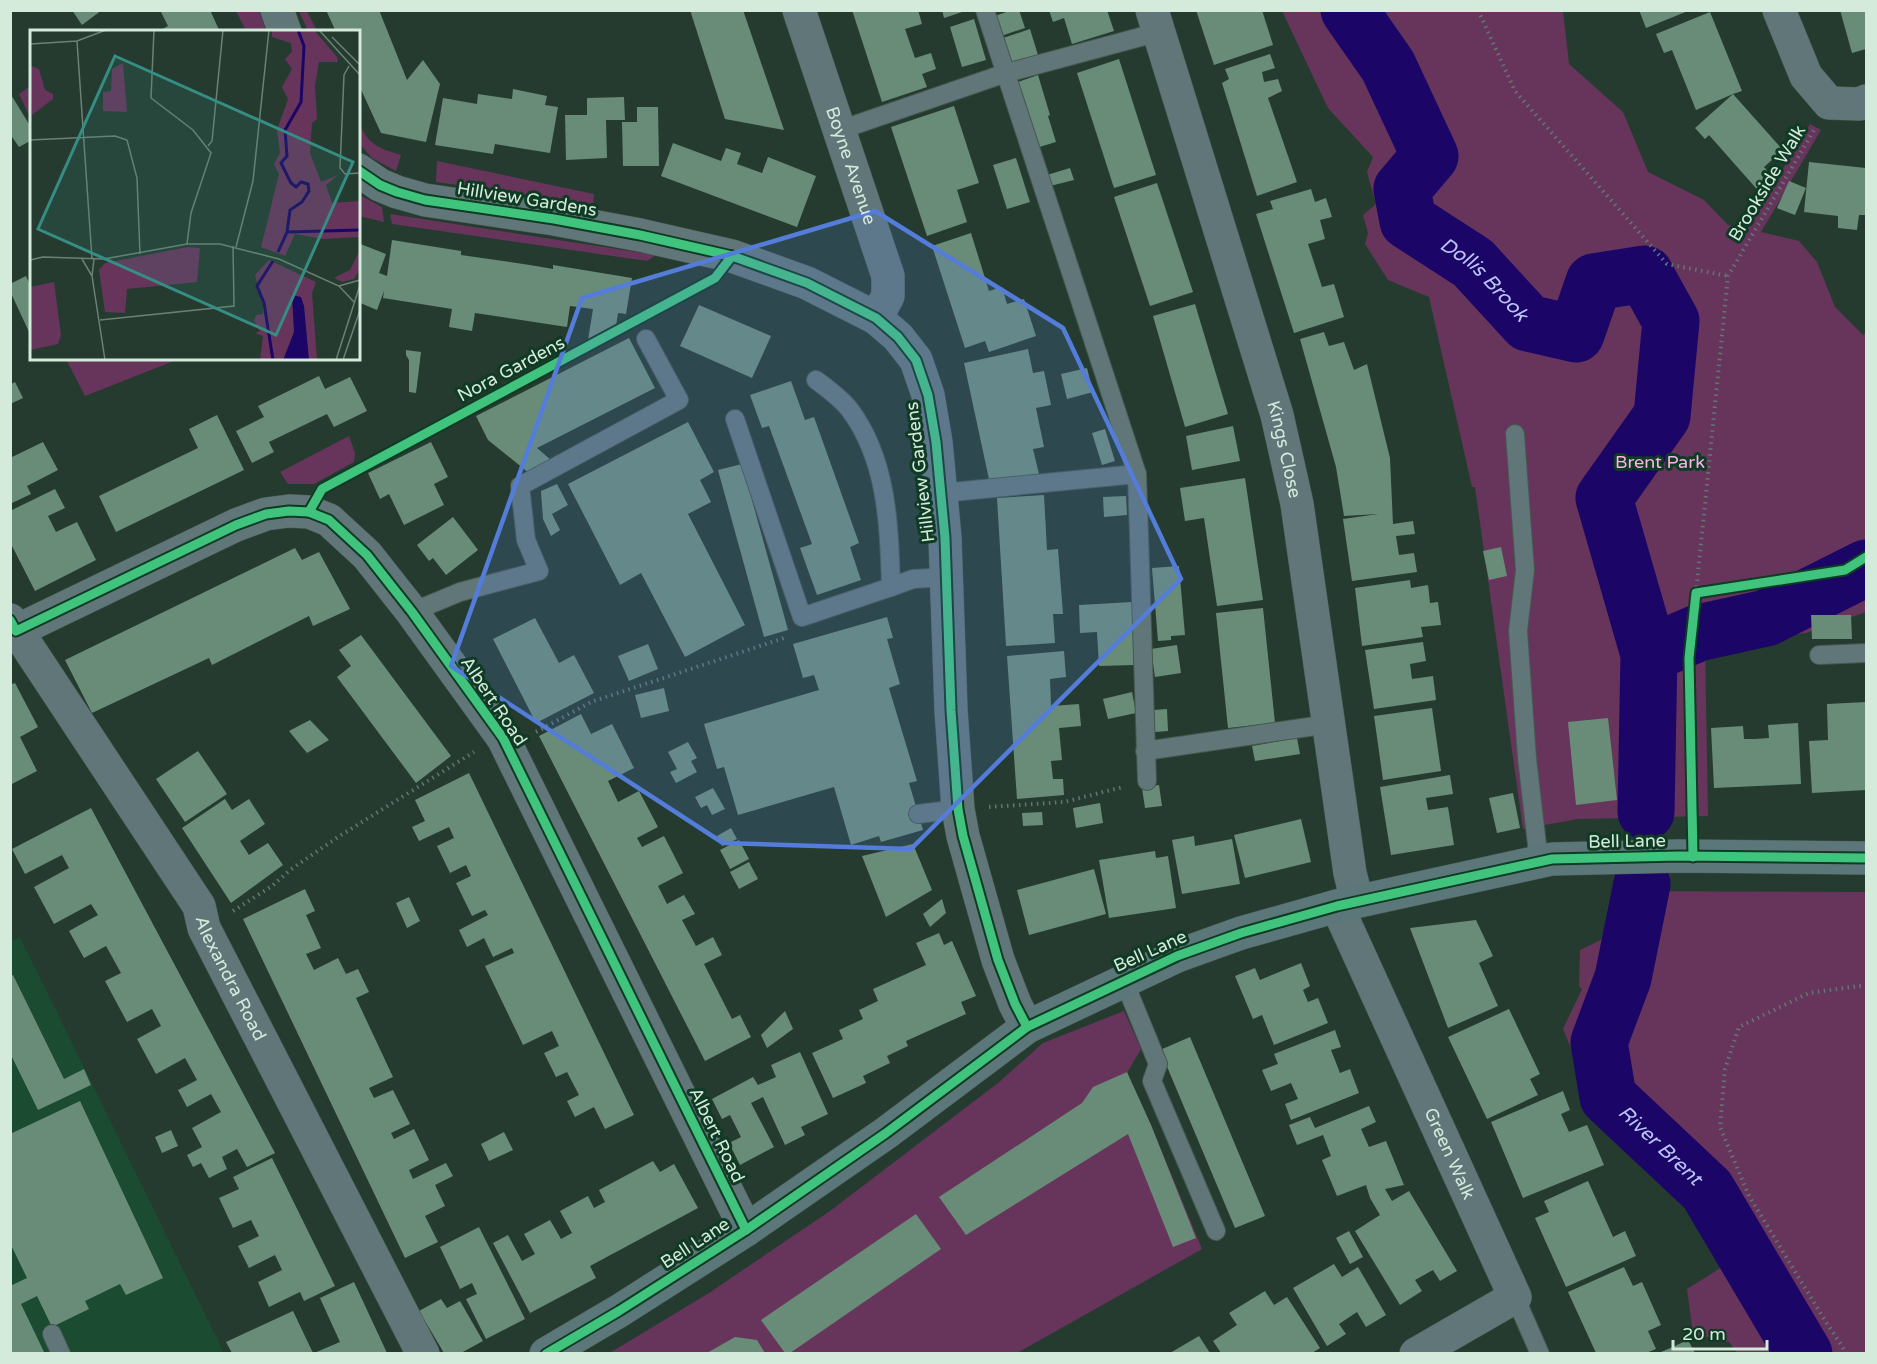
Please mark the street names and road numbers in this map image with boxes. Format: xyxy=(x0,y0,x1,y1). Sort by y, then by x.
street label: Boyne Avenue xyxy=(821,104,881,227)
street label: Brookside Walk xyxy=(1724,121,1810,245)
street label: Hillview Gardens xyxy=(455,177,599,221)
street label: Nora Gardens xyxy=(454,332,568,406)
street label: Kings Close xyxy=(1262,398,1306,500)
street label: Hillview Gardens xyxy=(900,400,940,544)
street label: Albert Road xyxy=(456,652,532,750)
street label: Bell Lane xyxy=(1588,829,1666,853)
street label: Alexandra Road xyxy=(191,914,271,1044)
street label: Bell Lane xyxy=(1110,925,1190,977)
street label: Albert Road xyxy=(685,1084,749,1186)
street label: Green Walk xyxy=(1419,1104,1480,1203)
street label: Bell Lane xyxy=(656,1213,734,1273)

